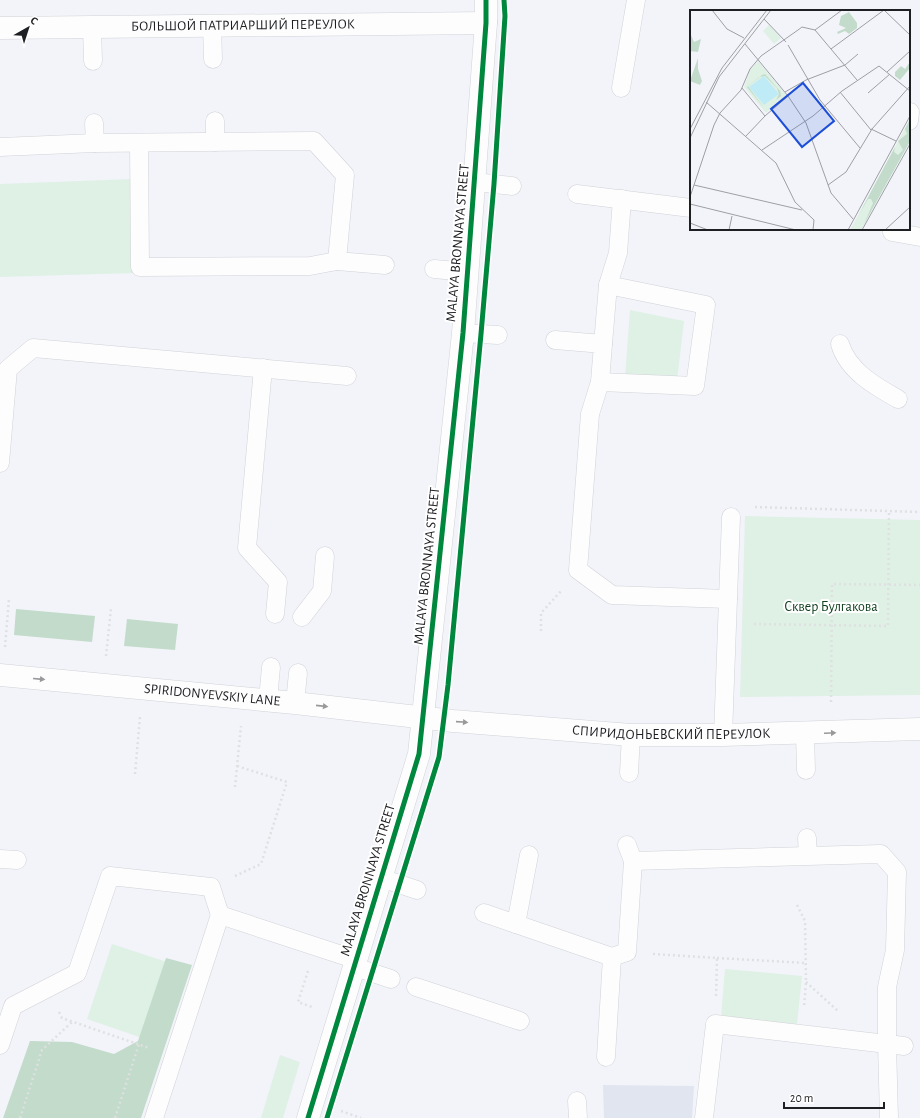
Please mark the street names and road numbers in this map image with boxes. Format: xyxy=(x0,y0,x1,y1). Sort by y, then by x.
street label: БОЛЬШОЙ ПАТРИАРШИЙ ПЕРЕУЛОК xyxy=(131,17,355,34)
street label: MALAYA BRONNAYA STREET xyxy=(444,163,472,323)
street label: MALAYA BRONNAYA STREET xyxy=(412,486,442,646)
street label: SPIRIDONYEVSKIY LANE xyxy=(143,682,281,709)
street label: СПИРИДОНЬЕВСКИЙ ПЕРЕУЛОК xyxy=(571,723,771,742)
street label: MALAYA BRONNAYA STREET xyxy=(338,802,398,958)

